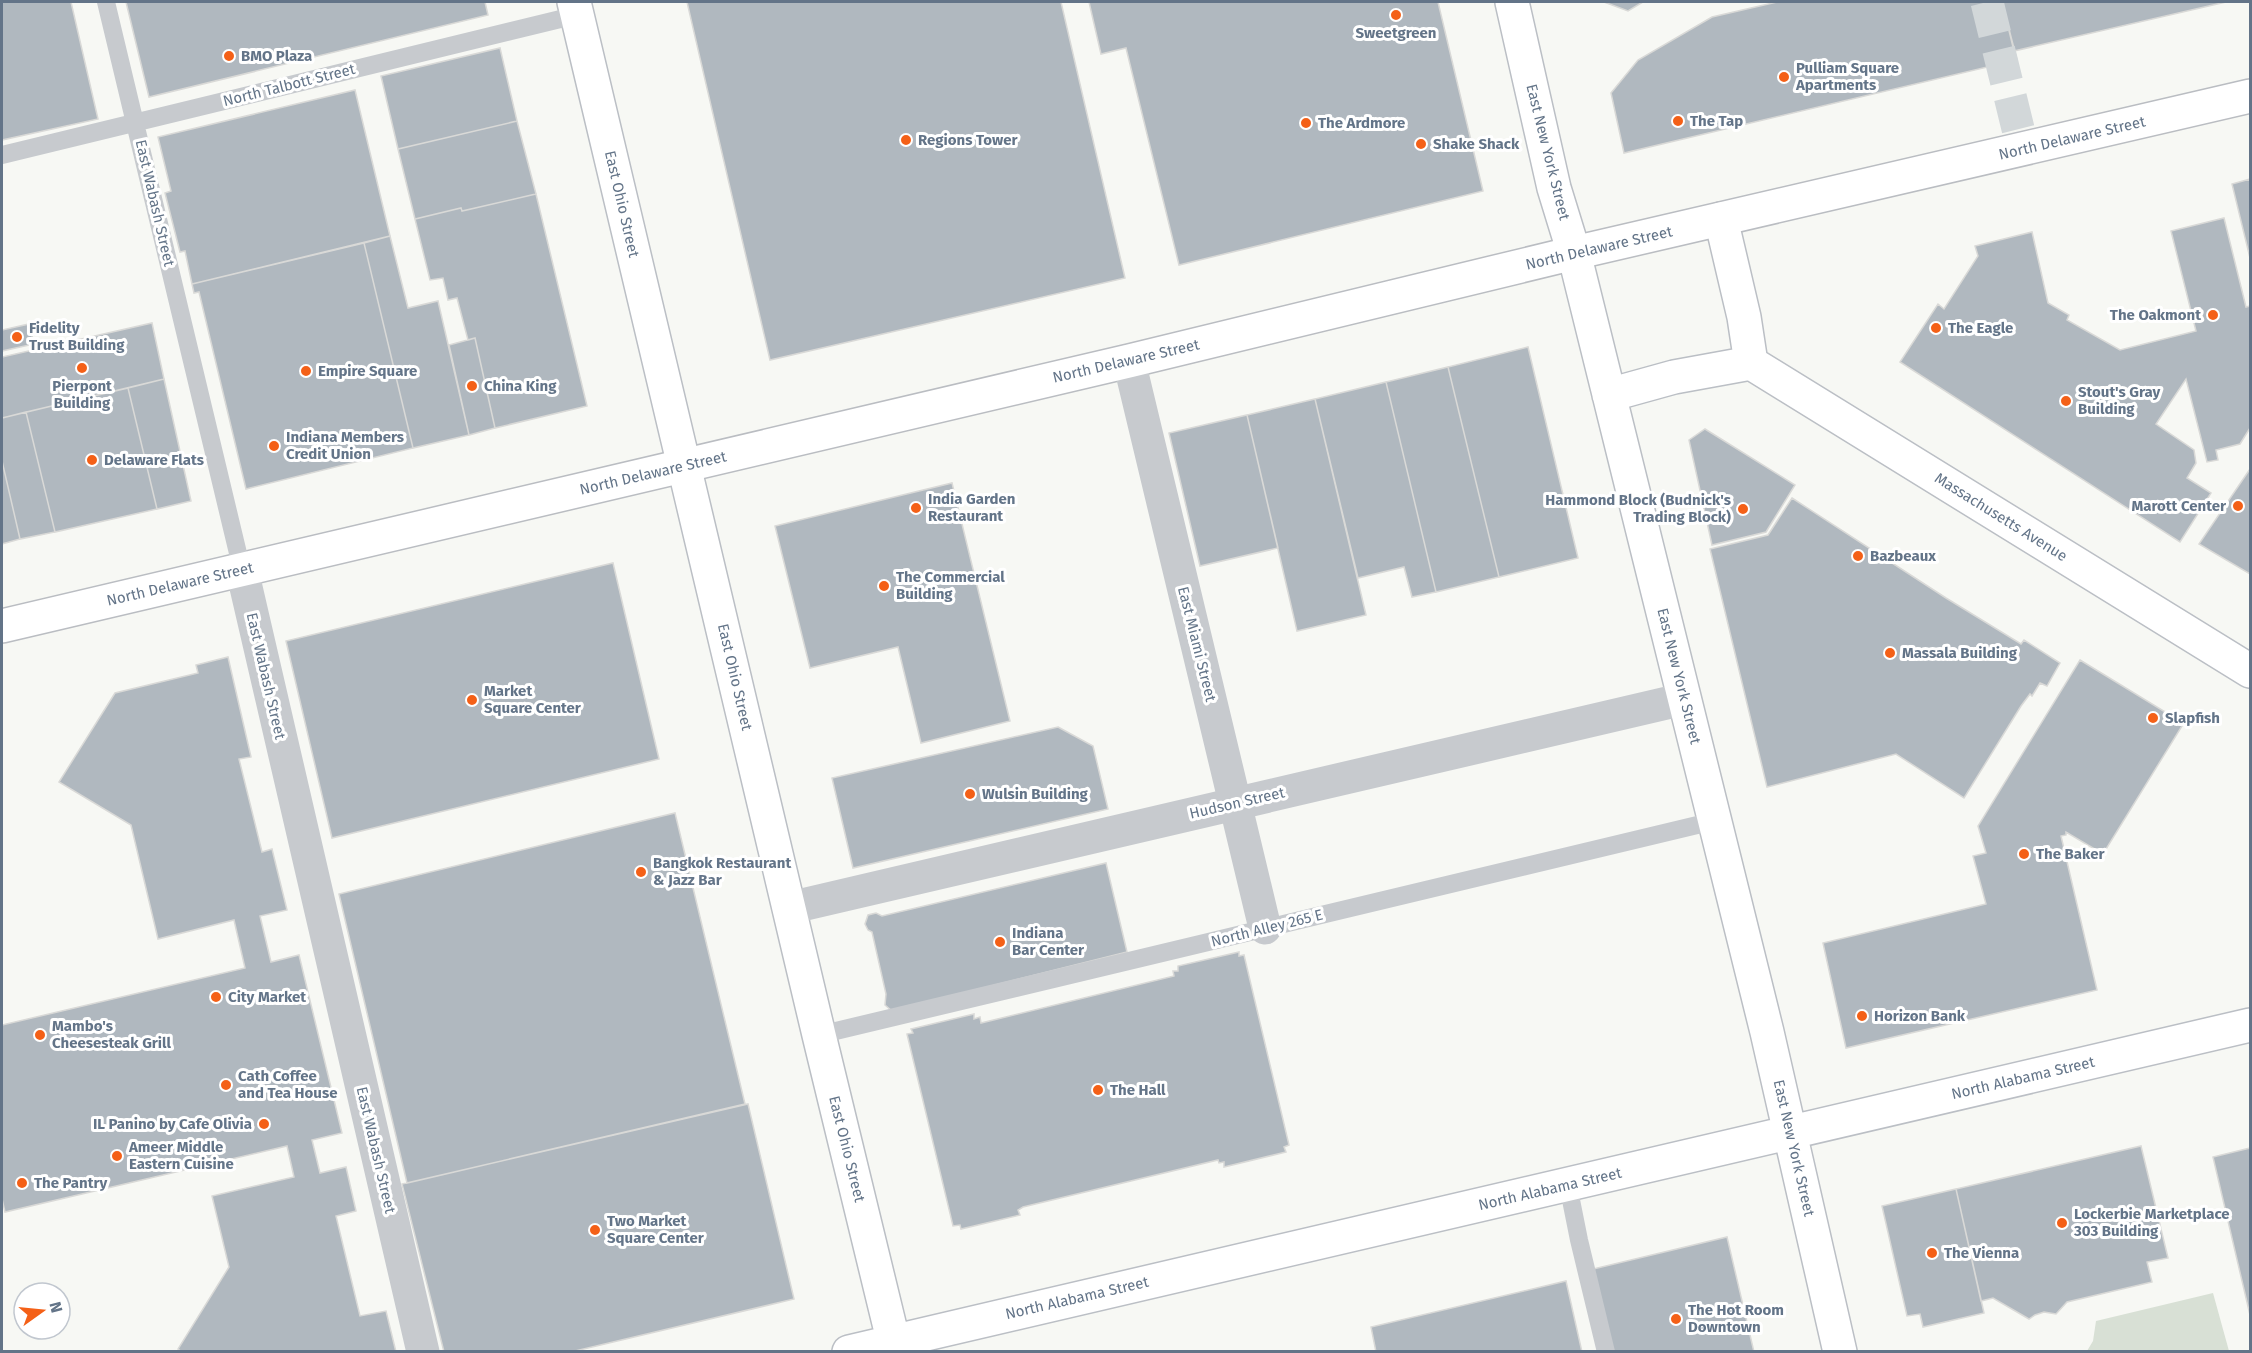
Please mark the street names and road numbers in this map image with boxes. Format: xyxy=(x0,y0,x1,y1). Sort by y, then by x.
street label: North Talbott Street xyxy=(221,60,358,110)
street label: East New York Street xyxy=(1522,82,1574,223)
street label: North Delaware Street xyxy=(1997,112,2148,164)
street label: East Wabash Street xyxy=(132,138,178,269)
street label: East Ohio Street xyxy=(601,149,643,260)
street label: North Delaware Street xyxy=(1524,222,1675,274)
street label: North Delaware Street xyxy=(1051,335,1202,387)
street label: North Delaware Street xyxy=(578,447,729,499)
street label: Massachusetts Avenue xyxy=(1931,469,2071,565)
street label: North Delaware Street xyxy=(105,558,256,610)
street label: East Miami Street xyxy=(1174,585,1220,704)
street label: East New York Street xyxy=(1653,606,1705,747)
street label: East Wabash Street xyxy=(243,611,289,742)
street label: East Ohio Street xyxy=(714,622,756,733)
street label: Hudson Street xyxy=(1188,783,1287,823)
street label: North Alley 265 E xyxy=(1209,905,1325,951)
street label: North Alabama Street xyxy=(1950,1053,2097,1103)
street label: East New York Street xyxy=(1770,1078,1819,1219)
street label: East Wabash Street xyxy=(353,1085,399,1216)
street label: East Ohio Street xyxy=(825,1094,869,1205)
street label: North Alabama Street xyxy=(1477,1164,1624,1214)
street label: North Alabama Street xyxy=(1004,1273,1151,1323)

